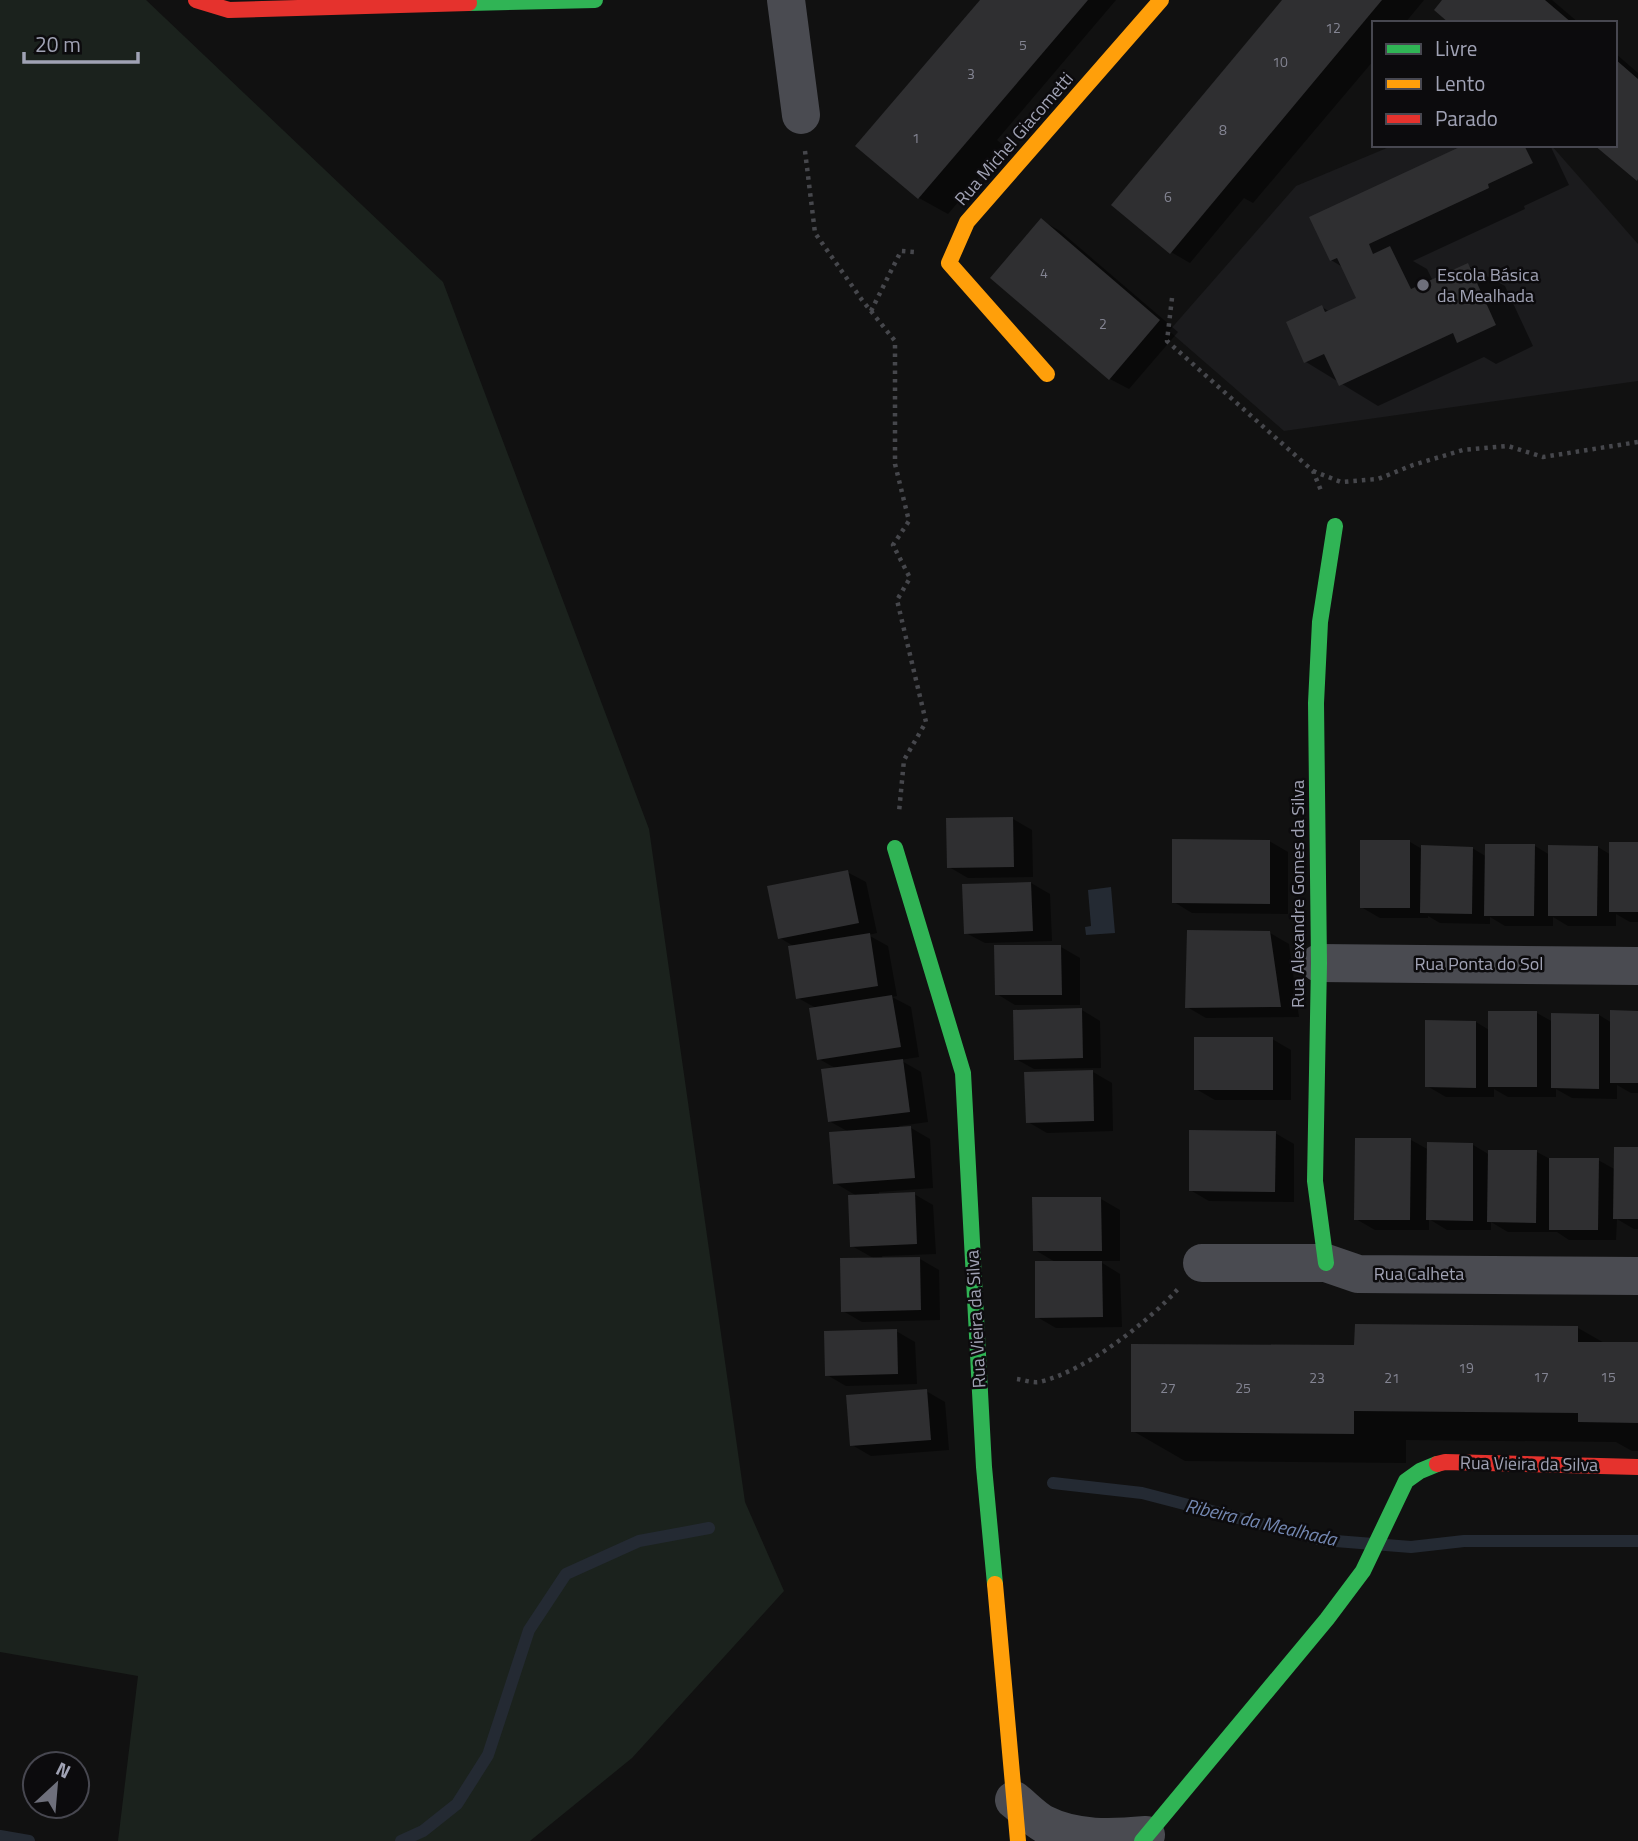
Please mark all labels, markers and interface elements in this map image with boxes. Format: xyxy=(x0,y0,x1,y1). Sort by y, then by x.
house number: 12 xyxy=(1325,17,1341,38)
scale bar xyxy=(24,21,138,65)
legend xyxy=(1372,21,1617,147)
text: 20 m xyxy=(35,28,81,60)
text: Livre xyxy=(1435,32,1477,64)
house number: 5 xyxy=(1019,34,1027,55)
house number: 10 xyxy=(1272,51,1288,72)
house number: 3 xyxy=(967,63,975,84)
street label: Rua Michel Giacometti xyxy=(948,66,1079,211)
text: Lento xyxy=(1435,67,1485,99)
text: Parado xyxy=(1435,102,1498,134)
house number: 8 xyxy=(1219,119,1227,140)
house number: 1 xyxy=(912,127,920,148)
house number: 6 xyxy=(1164,186,1172,207)
place label: Escola Básica da Mealhada xyxy=(1437,261,1539,309)
house number: 4 xyxy=(1040,262,1048,283)
marker: Escola Básica da Mealhada xyxy=(1415,277,1431,293)
house number: 2 xyxy=(1099,313,1107,334)
street label: Rua Alexandre Gomes da Silva xyxy=(1284,780,1311,1008)
street label: Rua Ponta do Sol xyxy=(1415,950,1544,977)
street label: Rua Vieira da Silva xyxy=(958,1249,993,1389)
street label: Rua Calheta xyxy=(1374,1260,1464,1287)
house number: 19 xyxy=(1458,1357,1474,1378)
house number: 17 xyxy=(1533,1366,1549,1387)
house number: 15 xyxy=(1600,1366,1616,1387)
house number: 23 xyxy=(1309,1367,1325,1388)
house number: 21 xyxy=(1384,1367,1400,1388)
house number: 27 xyxy=(1160,1377,1176,1398)
house number: 25 xyxy=(1235,1377,1251,1398)
street label: Rua Vieira da Silva xyxy=(1460,1449,1598,1478)
water label: Ribeira da Mealhada xyxy=(1183,1490,1341,1553)
north arrow xyxy=(21,1750,91,1820)
text: N xyxy=(51,1753,76,1785)

